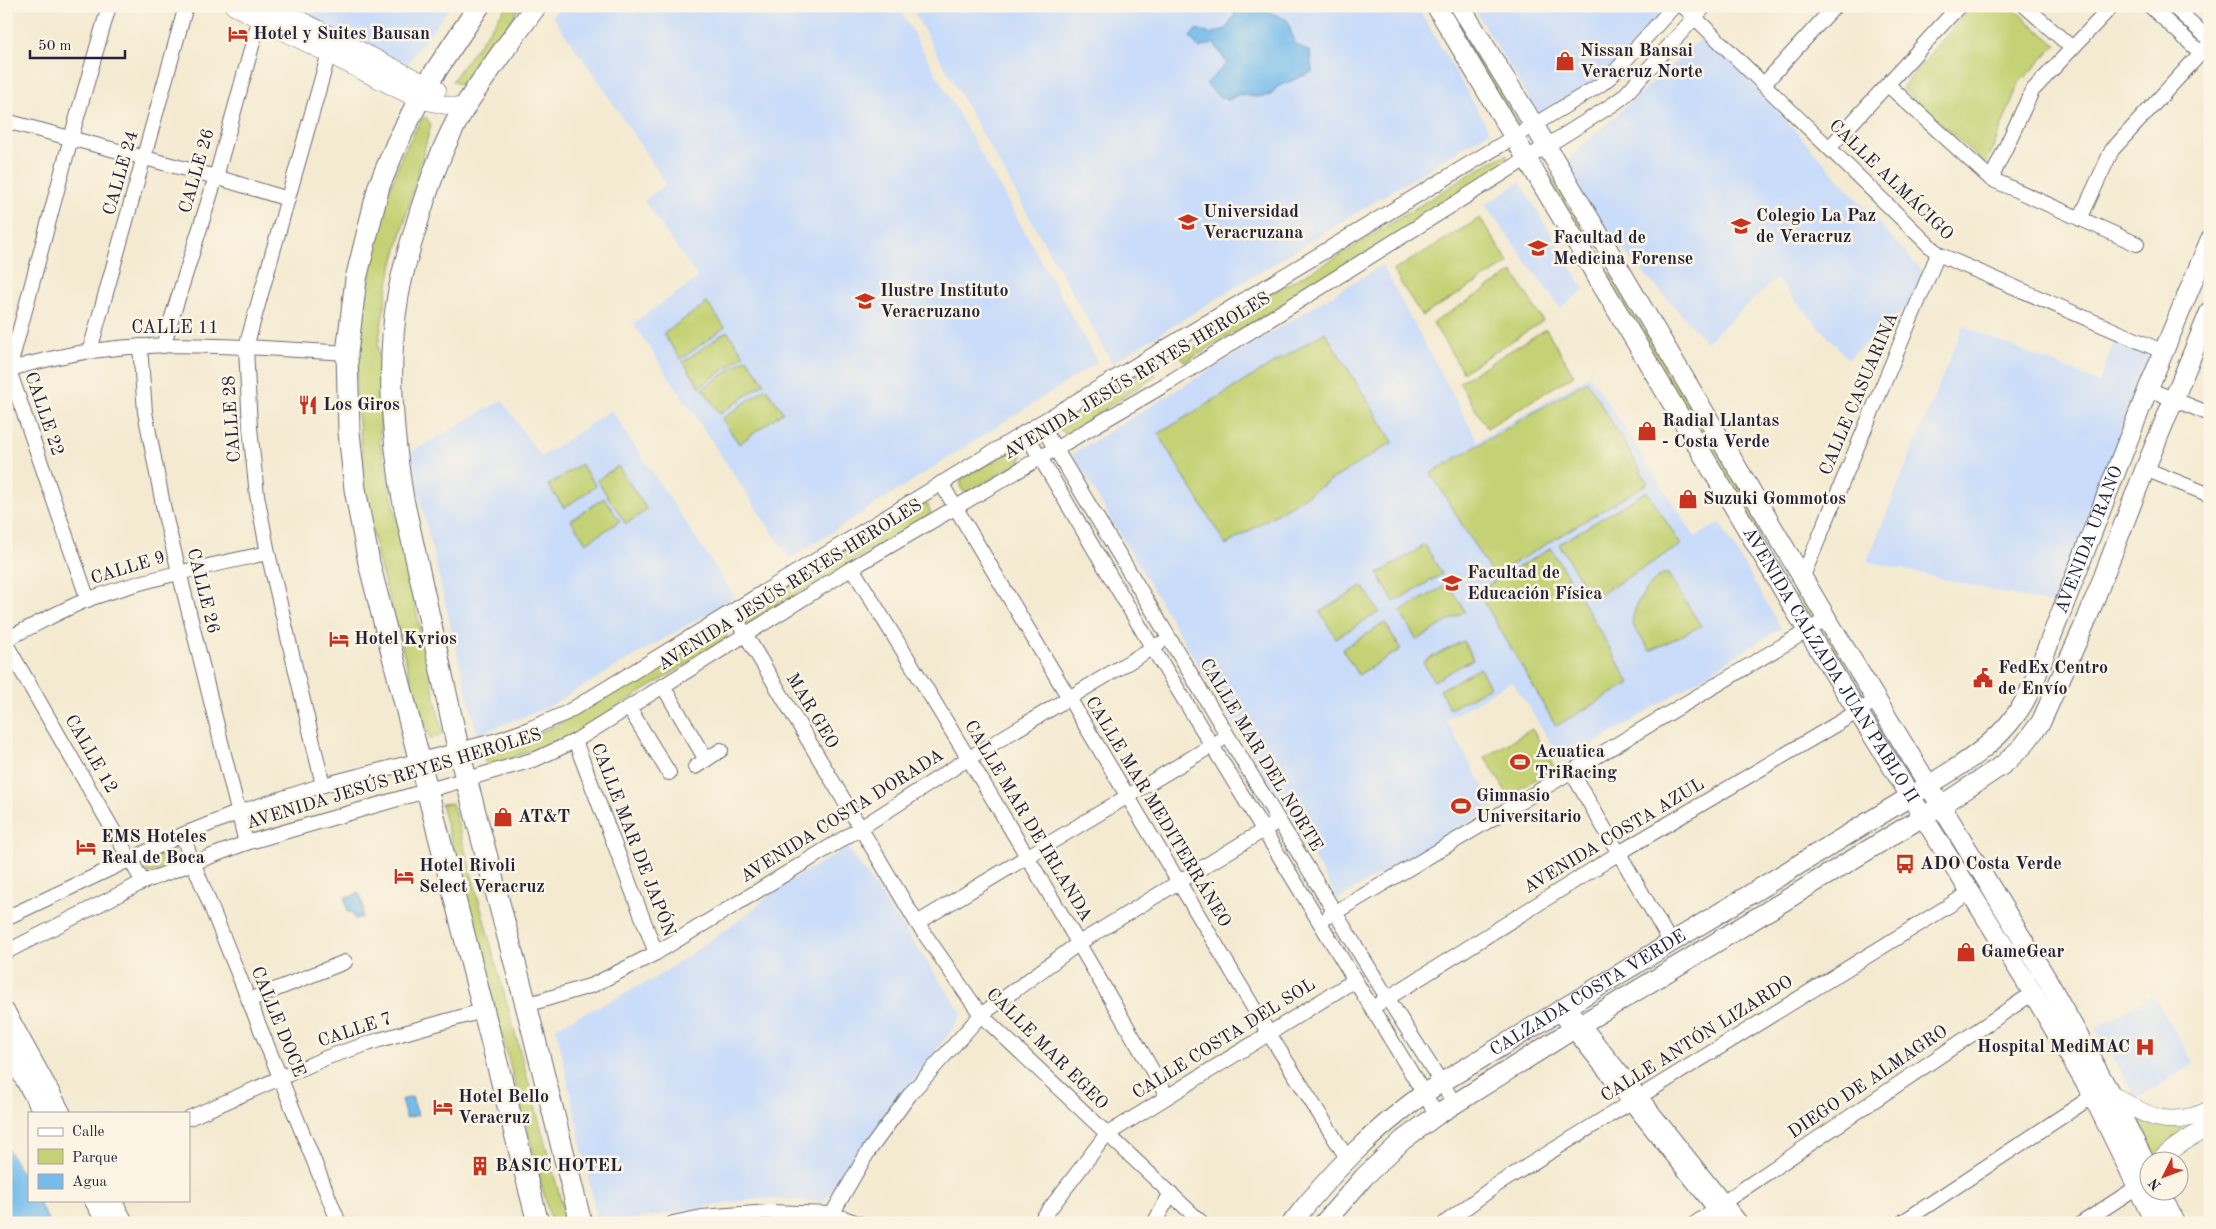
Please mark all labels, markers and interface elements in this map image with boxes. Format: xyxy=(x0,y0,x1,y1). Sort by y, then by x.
hotel icon: Hotel y Suites Bausan xyxy=(227,23,249,45)
place label: Hotel y Suites Bausan xyxy=(253,25,430,43)
scale bar xyxy=(30,28,125,60)
text: 50 m xyxy=(38,39,72,54)
place label: Nissan Bansai Veracruz Norte xyxy=(1580,42,1703,81)
shop icon: Nissan Bansai Veracruz Norte xyxy=(1554,50,1576,72)
street label: CALLE ALMÁCIGO xyxy=(1825,113,1959,244)
street label: CALLE 26 xyxy=(176,127,218,215)
street label: CALLE 24 xyxy=(100,129,142,217)
place label: Universidad Veracruzana xyxy=(1203,203,1303,242)
place label: Colegio La Paz de Veracruz xyxy=(1756,207,1876,246)
school or university icon: Universidad Veracruzana xyxy=(1177,211,1199,233)
school or university icon: Colegio La Paz de Veracruz xyxy=(1730,215,1752,237)
place label: Facultad de Medicina Forense xyxy=(1553,229,1693,268)
school or university icon: Facultad de Medicina Forense xyxy=(1527,237,1549,259)
place label: Ilustre Instituto Veracruzano xyxy=(880,282,1009,321)
street label: AVENIDA JESÚS REYES HEROLES xyxy=(998,285,1273,463)
school or university icon: Ilustre Instituto Veracruzano xyxy=(854,290,876,312)
street label: CALLE CASUARINA xyxy=(1816,310,1902,478)
street label: CALLE 11 xyxy=(131,319,219,337)
street label: CALLE 22 xyxy=(21,370,67,458)
street label: CALLE 28 xyxy=(220,375,244,463)
restaurant icon: Los Giros xyxy=(297,394,319,416)
place label: Los Giros xyxy=(323,396,400,414)
place label: Radial Llantas - Costa Verde xyxy=(1662,412,1779,451)
shop icon: Radial Llantas - Costa Verde xyxy=(1636,420,1658,442)
street label: AVENIDA URANO xyxy=(2052,463,2126,616)
shop icon: Suzuki Gommotos xyxy=(1677,488,1699,510)
place label: Suzuki Gommotos xyxy=(1703,490,1846,508)
street label: AVENIDA JESÚS REYES HEROLES xyxy=(652,492,925,674)
street label: AVENIDA CALZADA JUAN PABLO II xyxy=(1739,524,1921,806)
street label: CALLE 26 xyxy=(184,546,222,636)
street label: CALLE 9 xyxy=(89,548,167,588)
place label: Facultad de Educación Física xyxy=(1467,564,1602,603)
school or university icon: Facultad de Educación Física xyxy=(1441,572,1463,594)
hotel icon: Hotel Kyrios xyxy=(328,628,350,650)
place label: Hotel Kyrios xyxy=(354,630,457,648)
street label: CALLE MAR DEL NORTE xyxy=(1196,655,1326,855)
place label: FedEx Centro de Envío xyxy=(1998,659,2108,698)
public building icon: FedEx Centro de Envío xyxy=(1972,667,1994,689)
street label: MAR GEO xyxy=(782,670,842,752)
street label: CALLE MAR MEDITERRÁNEO xyxy=(1082,691,1238,930)
street label: CALLE 12 xyxy=(61,712,121,796)
street label: CALLE MAR DE IRLANDA xyxy=(961,717,1095,925)
street label: AVENIDA JESÚS REYES HEROLES xyxy=(243,721,544,833)
street label: CALLE MAR DE JAPÓN xyxy=(588,739,683,939)
place label: Acuatica TriRacing xyxy=(1535,743,1617,782)
street label: AVENIDA COSTA DORADA xyxy=(737,746,947,886)
sports icon: Acuatica TriRacing xyxy=(1509,751,1531,773)
street label: AVENIDA COSTA AZUL xyxy=(1520,775,1708,897)
place label: Gimnasio Universitario xyxy=(1476,787,1581,826)
sports icon: Gimnasio Universitario xyxy=(1450,795,1472,817)
shop icon: AT&T xyxy=(492,806,514,828)
place label: AT&T xyxy=(518,808,570,826)
place label: EMS Hoteles Real de Boca xyxy=(101,828,207,867)
hotel icon: EMS Hoteles Real de Boca xyxy=(75,836,97,858)
bus stop icon: ADO Costa Verde xyxy=(1894,853,1916,875)
place label: ADO Costa Verde xyxy=(1920,855,2062,873)
place label: Hotel Rivoli Select Veracruz xyxy=(419,857,545,896)
hotel icon: Hotel Rivoli Select Veracruz xyxy=(393,865,415,887)
street label: CALZADA COSTA VERDE xyxy=(1487,927,1689,1060)
shop icon: GameGear xyxy=(1955,941,1977,963)
place label: GameGear xyxy=(1981,943,2065,961)
street label: CALLE DOCE xyxy=(248,964,308,1080)
street label: CALLE ANTÓN LIZARDO xyxy=(1595,968,1796,1106)
street label: CALLE COSTA DEL SOL xyxy=(1129,975,1319,1103)
street label: CALLE MAR EGEO xyxy=(983,985,1111,1113)
street label: CALLE 7 xyxy=(316,1010,394,1050)
street label: DIEGO DE ALMAGRO xyxy=(1785,1022,1951,1142)
hospital icon: Hospital MediMAC xyxy=(2134,1036,2156,1058)
place label: Hospital MediMAC xyxy=(1977,1038,2130,1056)
place label: Hotel Bello Veracruz xyxy=(458,1088,549,1127)
hotel icon: Hotel Bello Veracruz xyxy=(432,1096,454,1118)
legend xyxy=(28,1112,190,1202)
text: Calle xyxy=(72,1125,105,1140)
text: Parque xyxy=(72,1151,118,1166)
north arrow xyxy=(2138,1152,2188,1202)
building icon: BASIC HOTEL xyxy=(469,1155,491,1177)
place label: BASIC HOTEL xyxy=(495,1157,622,1175)
text: Agua xyxy=(72,1175,108,1190)
text: N xyxy=(2146,1175,2164,1193)

